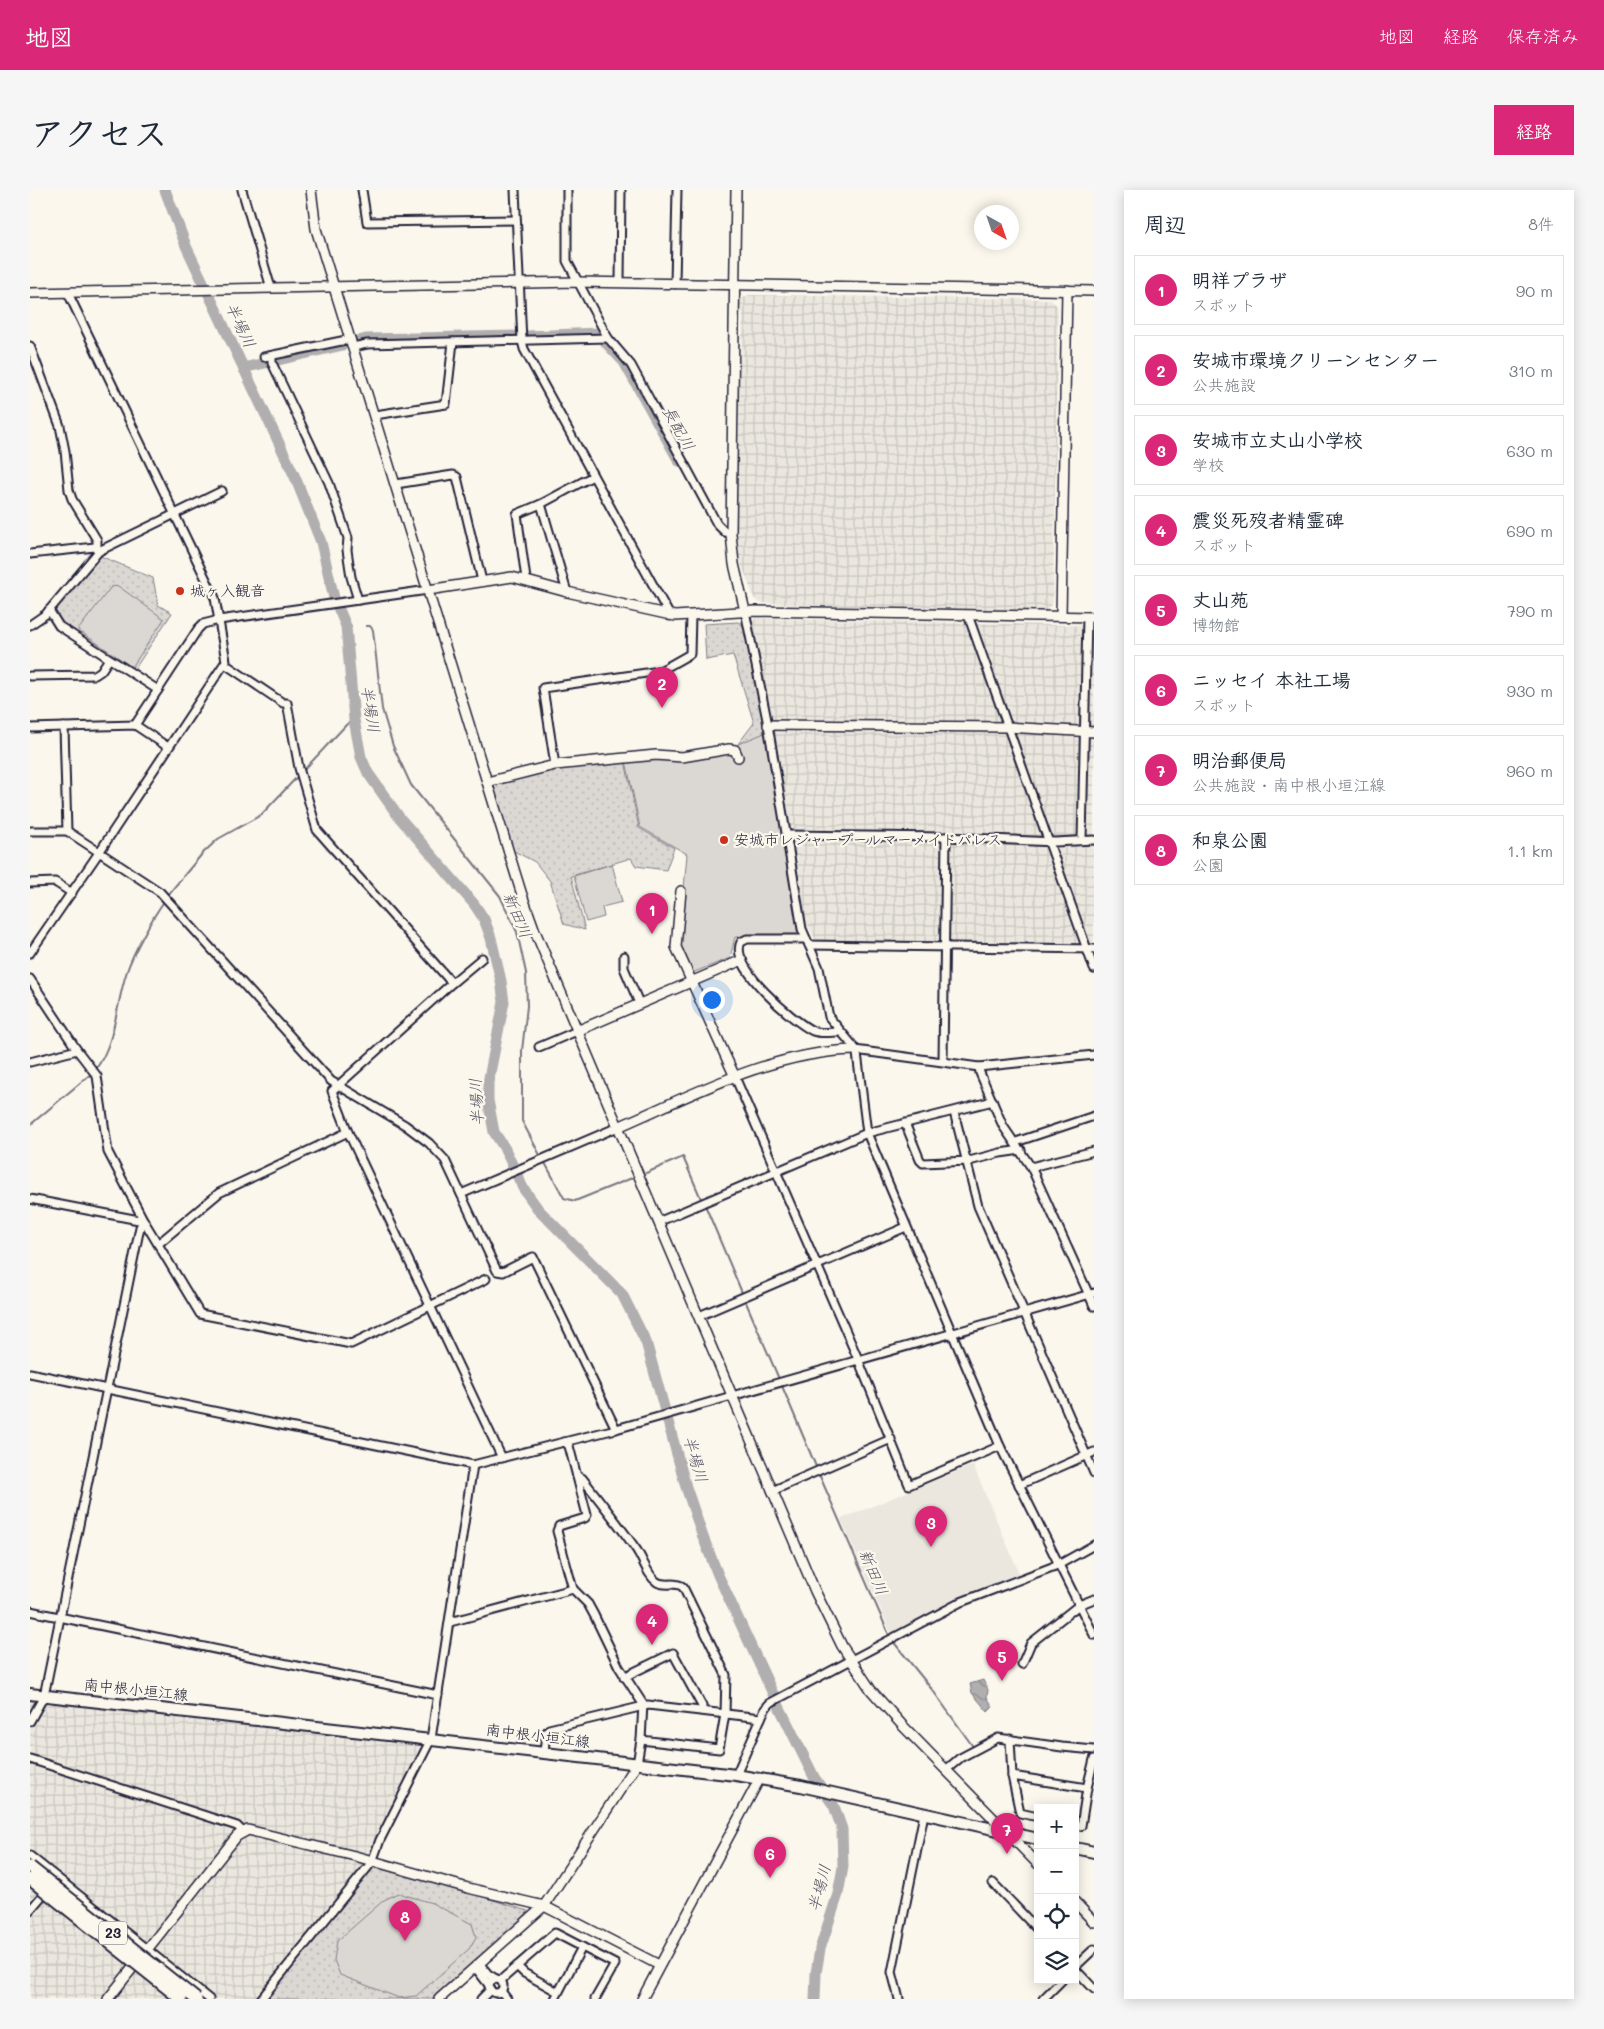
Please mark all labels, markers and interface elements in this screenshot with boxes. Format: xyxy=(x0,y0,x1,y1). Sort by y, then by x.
text: 地図 xyxy=(25,21,73,52)
text: 地図 xyxy=(1379,24,1415,48)
text: 経路 xyxy=(1443,24,1479,48)
text: 保存済み xyxy=(1507,24,1579,48)
button: 経路 xyxy=(1494,105,1574,155)
text: アクセス xyxy=(30,109,168,155)
north arrow xyxy=(974,205,1019,250)
text: 周辺 xyxy=(1144,210,1186,237)
text: 8件 xyxy=(1528,213,1554,234)
text: 明祥プラザ xyxy=(1192,267,1287,292)
text: 1 xyxy=(1157,280,1165,301)
text: 90 m xyxy=(1516,280,1553,301)
text: スポット xyxy=(1192,294,1256,315)
water label: 半場川 xyxy=(222,299,261,351)
text: 安城市環境クリーンセンター xyxy=(1192,347,1439,372)
text: 2 xyxy=(1157,360,1165,381)
text: 310 m xyxy=(1509,360,1553,381)
text: 公共施設 xyxy=(1192,374,1256,395)
water label: 長配川 xyxy=(659,402,700,454)
text: 安城市立丈山小学校 xyxy=(1192,427,1363,452)
text: 3 xyxy=(1156,440,1166,461)
text: 630 m xyxy=(1506,440,1553,461)
text: 学校 xyxy=(1192,454,1224,475)
text: 震災死歿者精霊碑 xyxy=(1192,507,1344,532)
text: 4 xyxy=(1156,520,1166,541)
text: 690 m xyxy=(1506,520,1553,541)
text: スポット xyxy=(1192,534,1256,555)
place label: 城ヶ入観音 xyxy=(190,580,265,600)
marker: 城ヶ入観音 xyxy=(174,585,186,597)
text: 丈山苑 xyxy=(1192,587,1249,612)
text: 5 xyxy=(1156,600,1166,621)
text: 790 m xyxy=(1507,600,1553,621)
text: 博物館 xyxy=(1192,614,1240,635)
pin: 2 xyxy=(646,667,678,708)
text: ニッセイ 本社工場 xyxy=(1192,667,1351,692)
text: 6 xyxy=(1156,680,1166,701)
text: 930 m xyxy=(1506,680,1553,701)
water label: 半場川 xyxy=(357,684,386,734)
text: スポット xyxy=(1192,694,1256,715)
text: 明治郵便局 xyxy=(1192,747,1287,772)
text: 7 xyxy=(1157,760,1165,781)
text: 960 m xyxy=(1506,760,1553,781)
text: 公共施設 · 南中根小垣江線 xyxy=(1192,774,1385,795)
text: 和泉公園 xyxy=(1192,827,1268,852)
place label: 安城市レジャープールマーメイドパレス xyxy=(734,829,1002,849)
marker: 安城市レジャープールマーメイドパレス xyxy=(718,834,730,846)
text: 8 xyxy=(1156,840,1166,861)
text: 1.1 km xyxy=(1508,840,1553,861)
text: 公園 xyxy=(1192,854,1224,875)
water label: 新田川 xyxy=(499,889,538,941)
pin: 1 xyxy=(636,893,668,934)
your location xyxy=(699,987,725,1013)
water label: 半場川 xyxy=(464,1078,487,1127)
water label: 半場川 xyxy=(680,1433,713,1485)
pin: 3 xyxy=(915,1506,947,1547)
water label: 新田川 xyxy=(855,1546,894,1598)
pin: 4 xyxy=(636,1604,668,1645)
pin: 5 xyxy=(986,1640,1018,1681)
street label: 南中根小垣江線 xyxy=(83,1674,189,1704)
street label: 南中根小垣江線 xyxy=(485,1719,591,1751)
map controls xyxy=(1034,1804,1079,1984)
button: + xyxy=(1034,1804,1079,1849)
pin: 7 xyxy=(991,1813,1023,1854)
pin: 6 xyxy=(754,1837,786,1878)
button: − xyxy=(1034,1849,1079,1894)
water label: 半場川 xyxy=(802,1862,835,1914)
button: locate xyxy=(1034,1894,1079,1939)
pin: 8 xyxy=(389,1900,421,1941)
road number: 23 xyxy=(99,1922,127,1945)
button: layers xyxy=(1034,1939,1079,1984)

